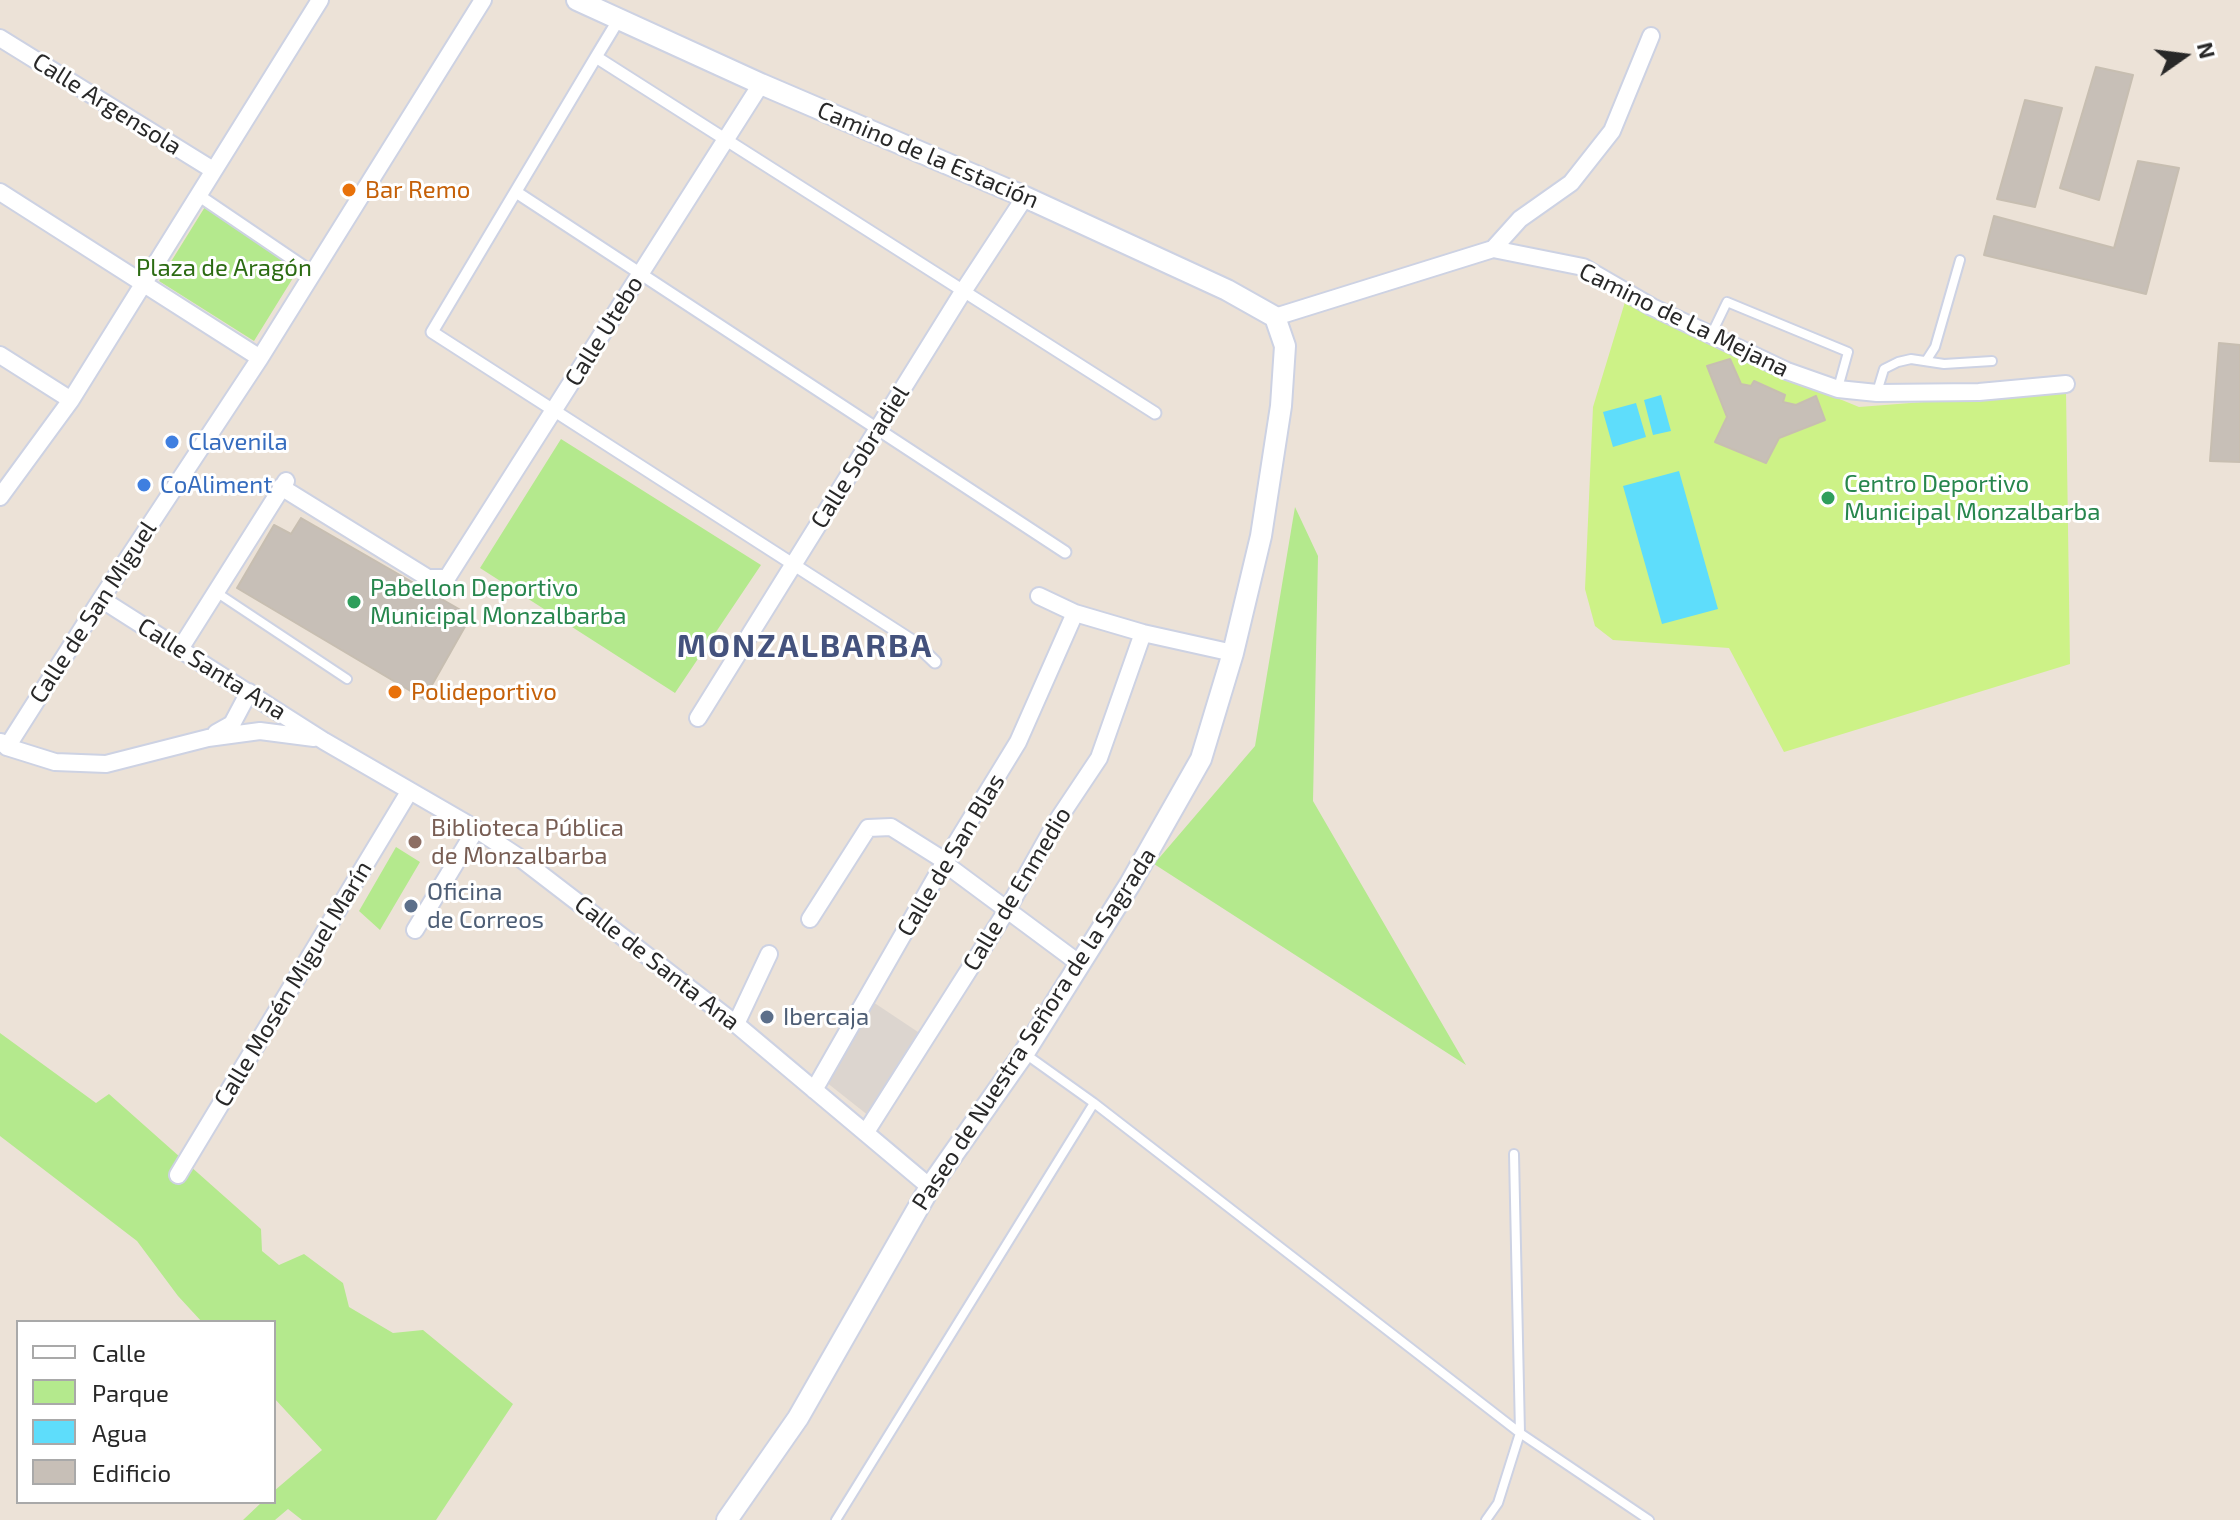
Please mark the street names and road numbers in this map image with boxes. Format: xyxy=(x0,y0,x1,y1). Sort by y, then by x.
street label: Calle Argensola xyxy=(27,47,187,161)
street label: Camino de la Estación xyxy=(813,95,1043,215)
street label: Camino de La Mejana xyxy=(1574,257,1794,383)
street label: Calle Utebo xyxy=(559,271,649,391)
street label: Calle Sobradiel xyxy=(805,380,915,534)
street label: Calle de San Miguel xyxy=(23,516,163,708)
street label: Calle Santa Ana xyxy=(132,612,292,726)
street label: Calle de San Blas xyxy=(891,768,1011,942)
street label: Calle de Enmedio xyxy=(957,802,1077,976)
street label: Paseo de Nuestra Señora de la Sagrada xyxy=(906,843,1162,1215)
street label: Calle Mosén Miguel Marín xyxy=(208,856,378,1112)
street label: Calle de Santa Ana xyxy=(569,890,745,1036)

